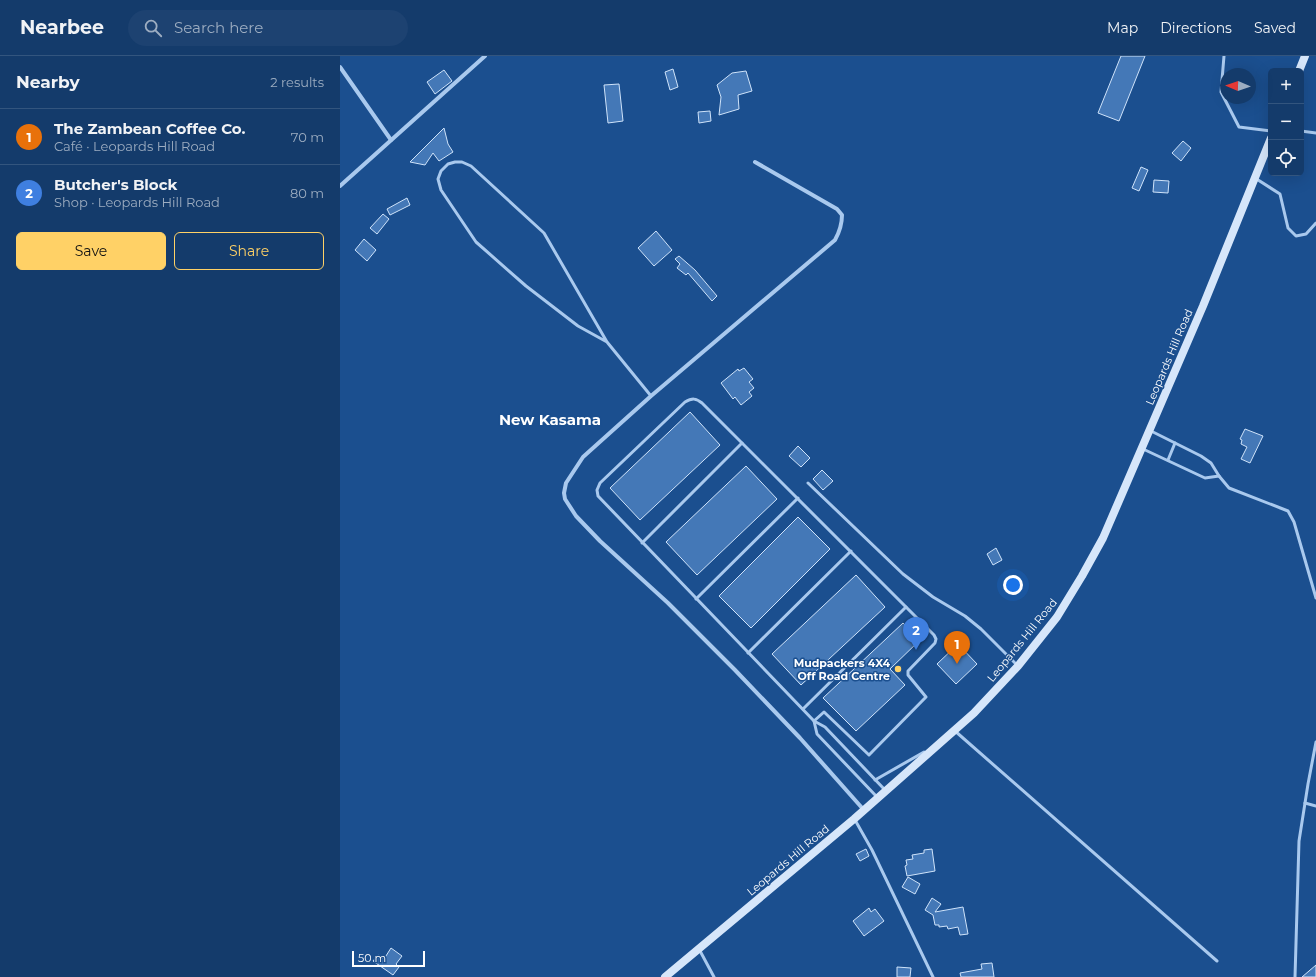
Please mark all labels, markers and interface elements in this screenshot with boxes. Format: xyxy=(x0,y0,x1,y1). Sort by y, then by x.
search box xyxy=(128,10,408,46)
text: Nearbee xyxy=(20,16,104,39)
icon: search xyxy=(142,17,164,39)
text: Search here xyxy=(174,18,263,37)
text: Map xyxy=(1107,19,1138,37)
text: Directions xyxy=(1160,19,1232,37)
text: Saved xyxy=(1254,19,1296,37)
north arrow xyxy=(1220,68,1256,104)
map controls xyxy=(1268,68,1304,176)
button: + xyxy=(1268,68,1304,104)
text: Nearby xyxy=(16,72,80,92)
text: 2 results xyxy=(270,74,324,90)
button: − xyxy=(1268,104,1304,140)
text: The Zambean Coffee Co. xyxy=(54,119,245,138)
text: 1 xyxy=(26,129,32,145)
text: 70 m xyxy=(291,129,324,145)
text: Café · Leopards Hill Road xyxy=(54,138,215,154)
button: locate xyxy=(1268,140,1304,176)
text: Butcher's Block xyxy=(54,175,177,194)
text: 2 xyxy=(25,185,33,201)
text: 80 m xyxy=(290,185,324,201)
text: Shop · Leopards Hill Road xyxy=(54,194,220,210)
button: Save xyxy=(16,232,166,270)
button: Share xyxy=(174,232,324,270)
street label: Leopards Hill Road xyxy=(1142,307,1196,407)
district label: New Kasama xyxy=(499,410,601,429)
your location xyxy=(1003,575,1023,595)
street label: Leopards Hill Road xyxy=(984,595,1060,685)
pin: 2 xyxy=(903,617,929,650)
pin: 1 xyxy=(944,631,970,664)
place label: Mudpackers 4X4 Off Road Centre xyxy=(794,656,890,683)
marker: Mudpackers 4X4 Off Road Centre xyxy=(893,664,903,674)
street label: Leopards Hill Road xyxy=(744,821,832,899)
scale bar xyxy=(352,949,425,968)
text: 50 m xyxy=(358,951,386,965)

